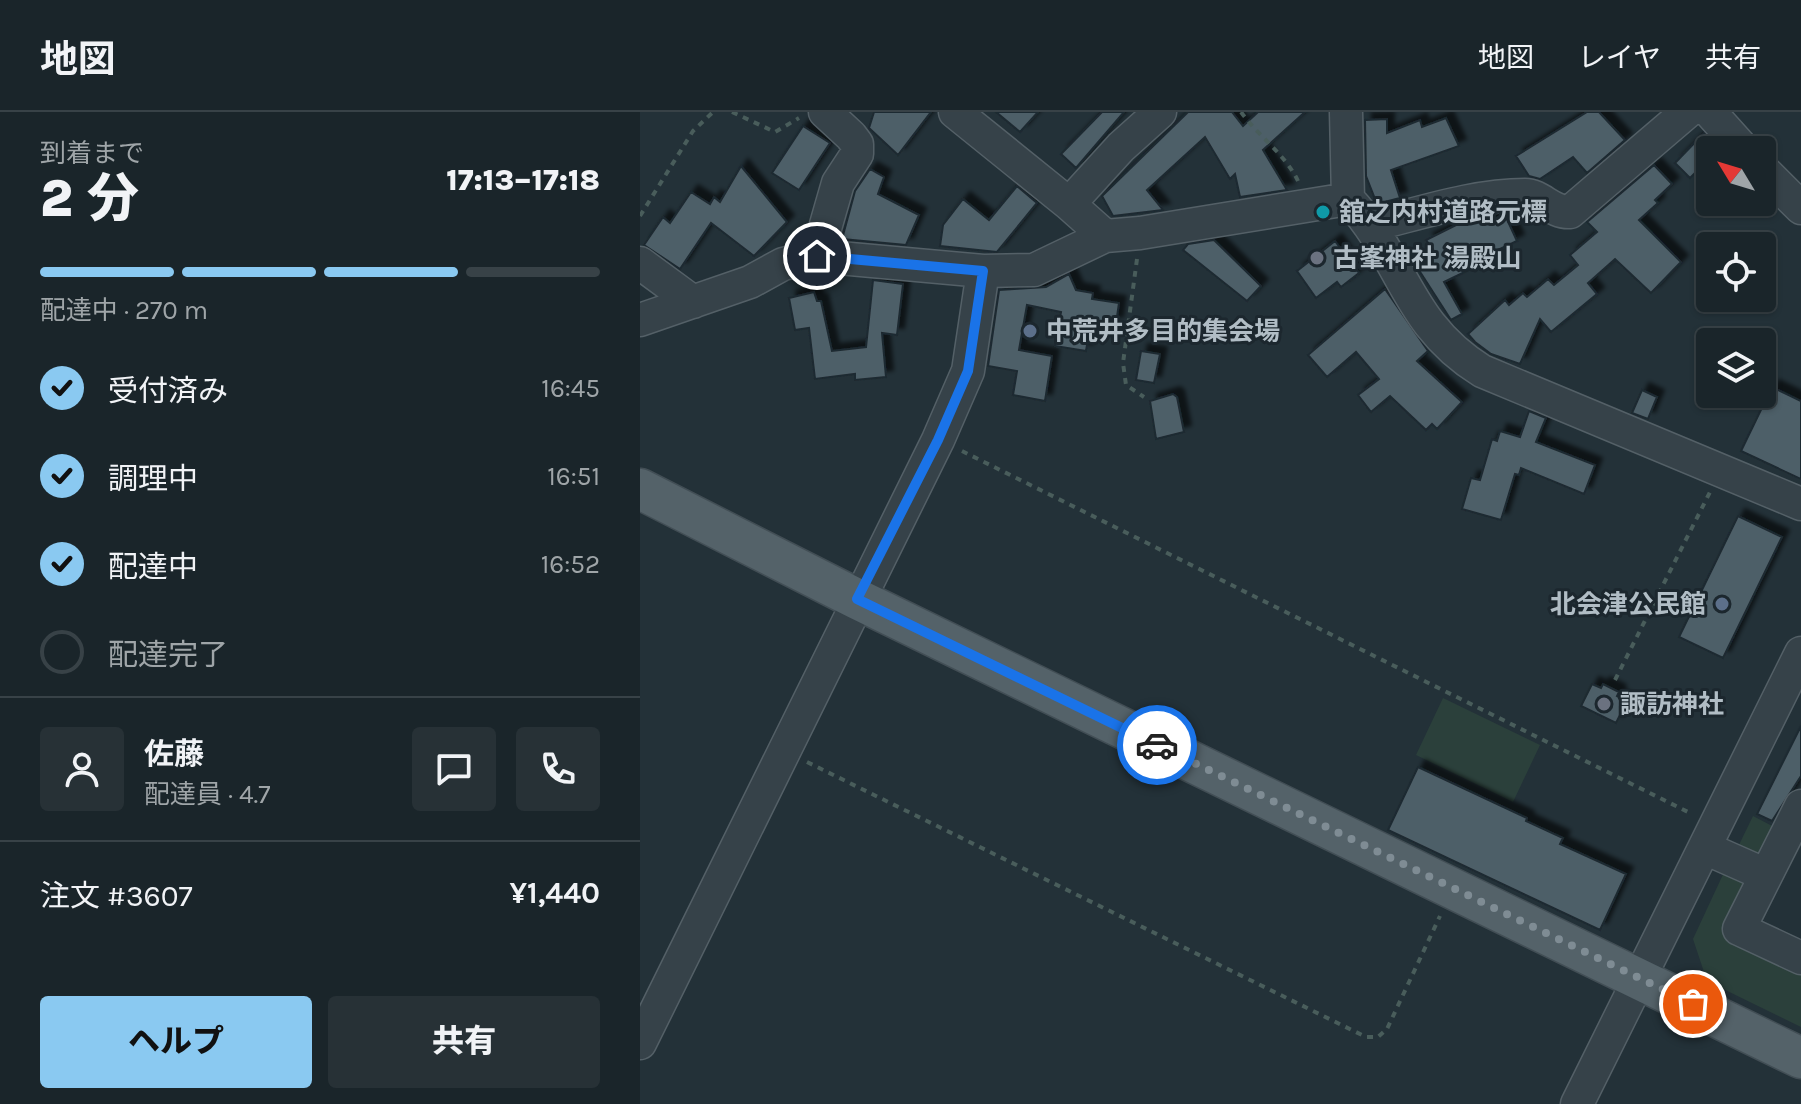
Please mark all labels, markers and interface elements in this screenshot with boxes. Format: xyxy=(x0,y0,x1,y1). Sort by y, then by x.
text: 地図 xyxy=(40,37,116,82)
text: 地図 xyxy=(1478,41,1534,74)
text: レイヤ xyxy=(1578,41,1661,74)
text: 共有 xyxy=(1705,41,1761,74)
north arrow xyxy=(1696,136,1776,216)
map controls xyxy=(1696,136,1776,408)
text: 到着まで xyxy=(40,138,144,169)
text: 17:13–17:18 xyxy=(446,162,600,198)
text: 2 分 xyxy=(40,168,139,229)
place label: 舘之内村道路元標 xyxy=(1339,197,1547,228)
marker: 舘之内村道路元標 xyxy=(1314,203,1332,221)
pin xyxy=(783,222,851,290)
button: locate xyxy=(1696,232,1776,312)
icon: home xyxy=(795,234,839,278)
place label: 古峯神社 湯殿山 xyxy=(1333,243,1522,274)
marker: 古峯神社 湯殿山 xyxy=(1308,249,1326,267)
text: 配達中 · 270 m xyxy=(40,295,208,326)
place label: 中荒井多目的集会場 xyxy=(1046,316,1280,347)
marker: 中荒井多目的集会場 xyxy=(1021,322,1039,340)
button: layers xyxy=(1696,328,1776,408)
icon: check xyxy=(40,366,84,410)
text: 受付済み xyxy=(108,373,228,409)
text: 16:45 xyxy=(541,373,600,404)
icon: check xyxy=(40,454,84,498)
text: 調理中 xyxy=(108,461,198,497)
text: 16:51 xyxy=(547,461,600,492)
icon: check xyxy=(40,542,84,586)
text: 配達中 xyxy=(108,549,198,585)
text: 16:52 xyxy=(541,549,600,580)
place label: 北会津公民館 xyxy=(1550,589,1706,620)
marker: 北会津公民館 xyxy=(1713,595,1731,613)
text: 配達完了 xyxy=(108,637,228,673)
place label: 諏訪神社 xyxy=(1620,689,1724,720)
marker: 諏訪神社 xyxy=(1595,695,1613,713)
courier xyxy=(1117,705,1197,785)
icon: car xyxy=(1135,723,1179,767)
button: person xyxy=(40,727,124,811)
button: chat xyxy=(412,727,496,811)
button: phone xyxy=(516,727,600,811)
text: 佐藤 xyxy=(144,736,204,772)
text: 配達員 · 4.7 xyxy=(144,779,270,810)
text: ¥1,440 xyxy=(509,875,600,911)
text: 注文 #3607 xyxy=(40,878,193,914)
pin xyxy=(1659,970,1727,1038)
icon: bag xyxy=(1671,982,1715,1026)
button: ヘルプ xyxy=(40,996,312,1088)
button: 共有 xyxy=(328,996,600,1088)

